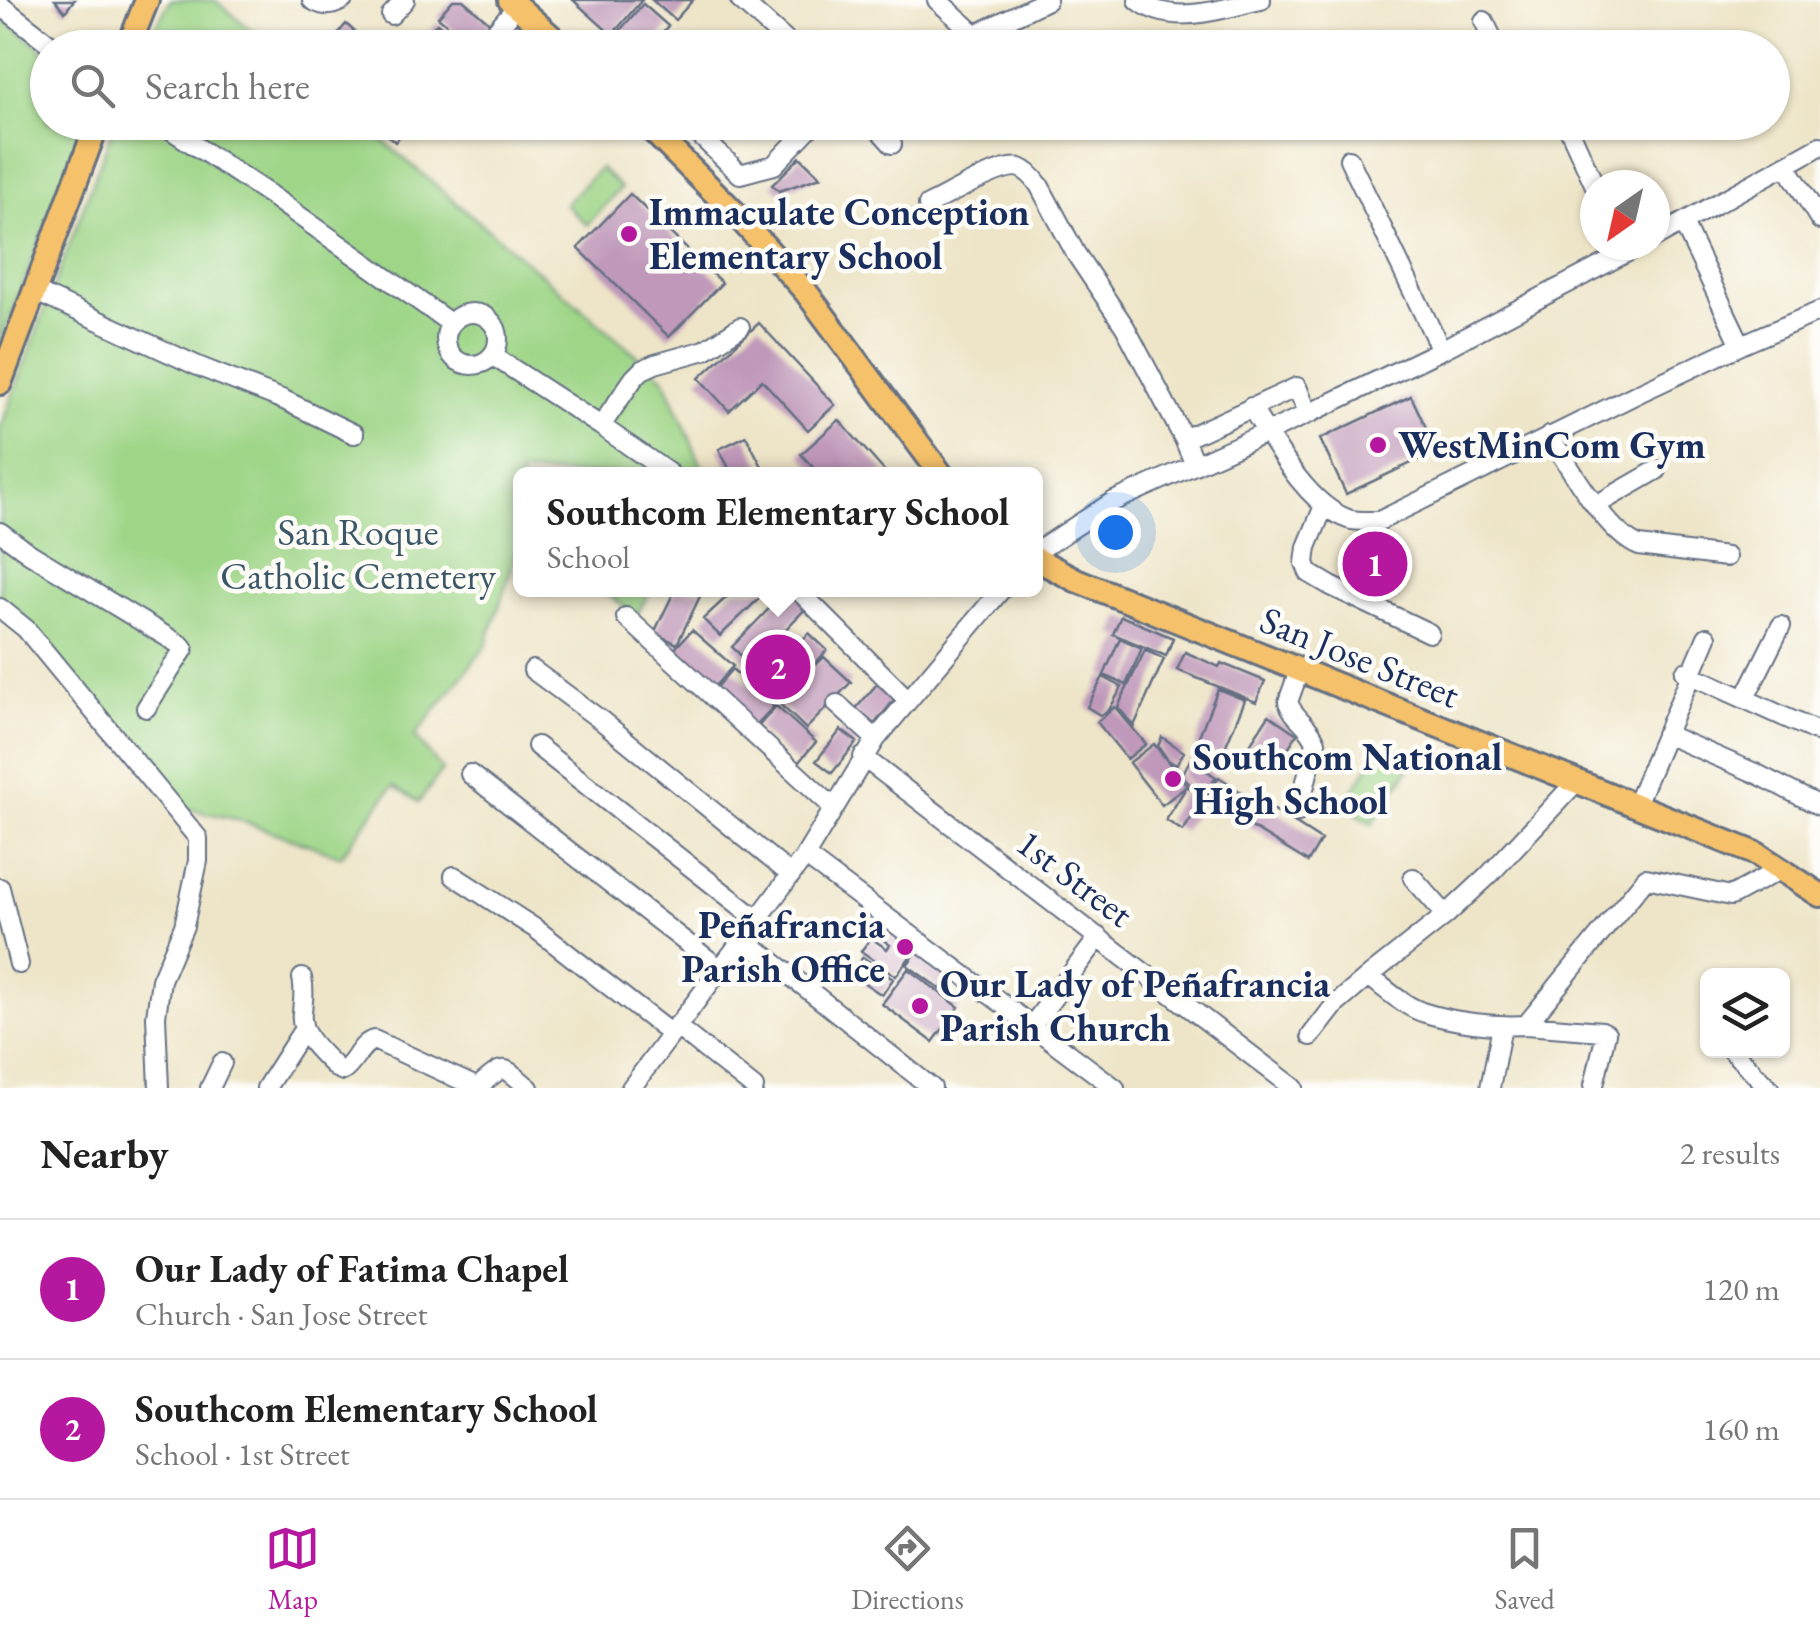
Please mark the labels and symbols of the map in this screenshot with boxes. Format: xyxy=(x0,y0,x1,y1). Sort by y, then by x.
north arrow xyxy=(1580,170,1670,260)
place label: Immaculate Conception Elementary School xyxy=(649,187,1030,280)
marker: Immaculate Conception Elementary School xyxy=(618,223,640,245)
place label: WestMinCom Gym xyxy=(1398,420,1706,469)
marker: WestMinCom Gym xyxy=(1367,434,1389,456)
park label: San Roque Catholic Cemetery xyxy=(220,507,496,600)
your location xyxy=(1090,507,1141,558)
pin: 1 xyxy=(1342,526,1408,602)
street label: San Jose Street xyxy=(1253,594,1467,719)
pin: 2 xyxy=(746,630,810,704)
place label: Southcom National High School xyxy=(1193,732,1503,825)
marker: Southcom National High School xyxy=(1162,768,1184,790)
street label: 1st Street xyxy=(1007,818,1143,937)
place label: Peñafrancia Parish Office xyxy=(681,900,885,993)
marker: Peñafrancia Parish Office xyxy=(894,936,916,958)
place label: Our Lady of Peñafrancia Parish Church xyxy=(940,959,1330,1052)
marker: Our Lady of Peñafrancia Parish Church xyxy=(909,995,931,1017)

